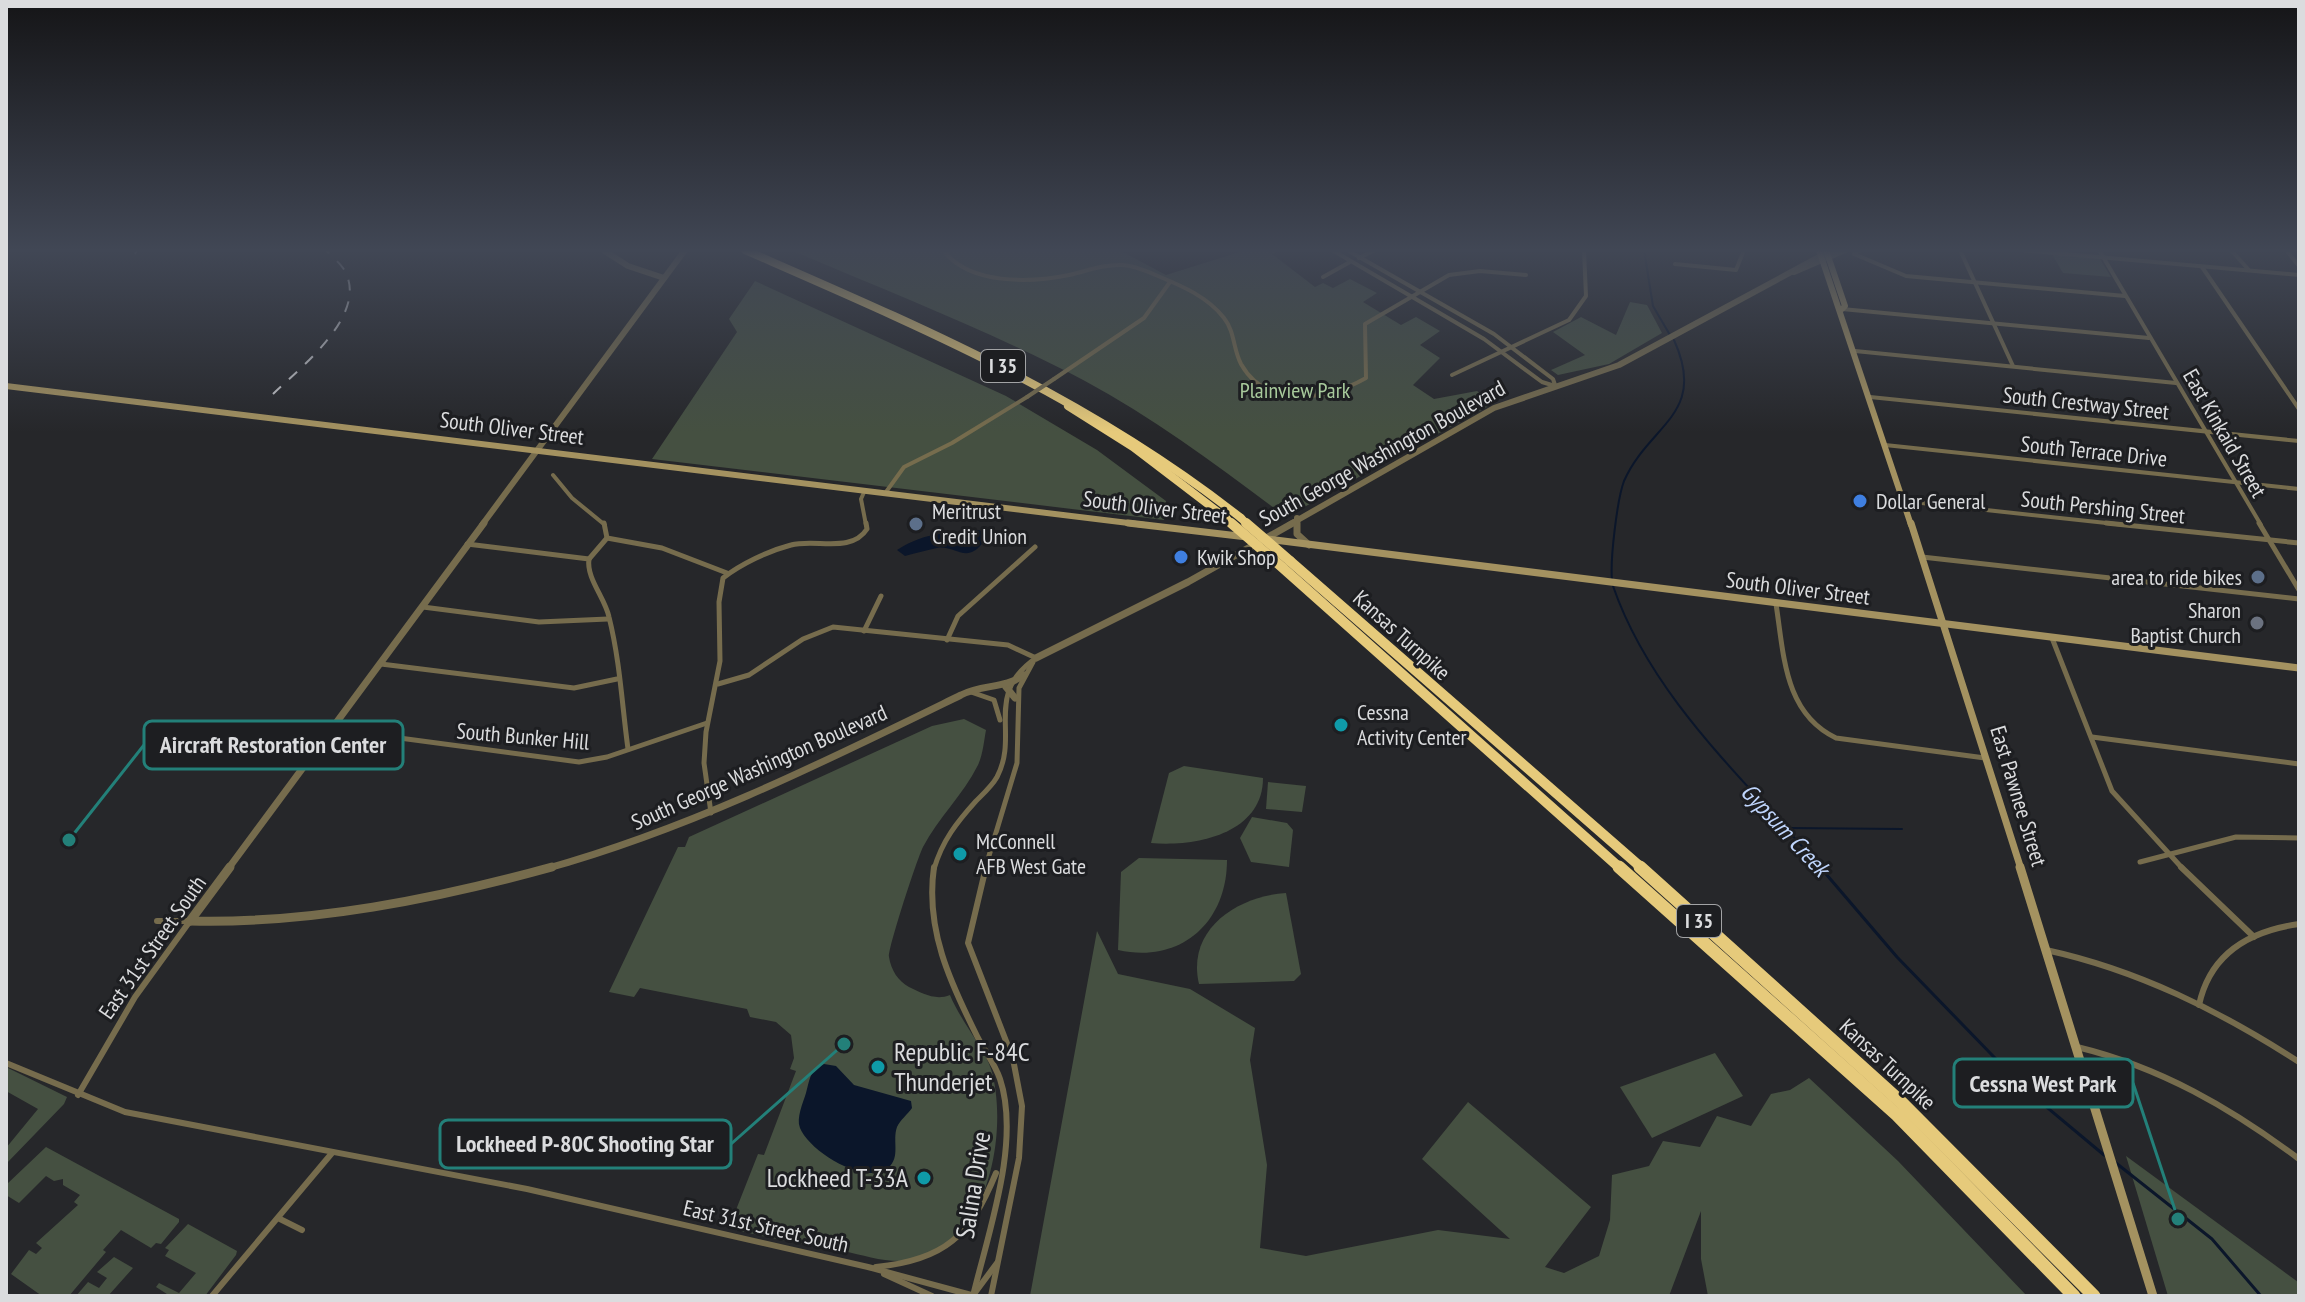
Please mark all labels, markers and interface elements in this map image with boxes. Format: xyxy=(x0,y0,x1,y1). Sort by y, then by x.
road number: I 35 xyxy=(981,350,1025,382)
street label: East Kinkaid Street xyxy=(2177,364,2273,502)
street label: South George Washington Boulevard xyxy=(1254,374,1510,532)
park label: Plainview Park xyxy=(1240,376,1351,404)
street label: South Crestway Street xyxy=(2002,380,2170,426)
street label: South Oliver Street xyxy=(438,405,586,451)
street label: South Terrace Drive xyxy=(2019,429,2169,473)
street label: South Oliver Street xyxy=(1081,484,1229,530)
street label: South Pershing Street xyxy=(2020,484,2186,530)
place label: Dollar General xyxy=(1876,487,1986,515)
marker: Dollar General xyxy=(1851,492,1869,510)
place label: Meritrust Credit Union xyxy=(932,497,1027,550)
marker: Meritrust Credit Union xyxy=(907,515,925,533)
place label: Kwik Shop xyxy=(1197,543,1276,571)
marker: Kwik Shop xyxy=(1172,548,1190,566)
place label: area to ride bikes xyxy=(2111,563,2242,591)
street label: South Oliver Street xyxy=(1724,565,1872,611)
marker: area to ride bikes xyxy=(2249,568,2267,586)
street label: Kansas Turnpike xyxy=(1347,584,1457,686)
place label: Sharon Baptist Church xyxy=(2130,596,2241,649)
marker: Sharon Baptist Church xyxy=(2248,614,2266,632)
street label: South George Washington Boulevard xyxy=(627,698,891,836)
place label: Cessna Activity Center xyxy=(1357,698,1467,751)
street label: South Bunker Hill xyxy=(455,716,592,756)
marker: Cessna Activity Center xyxy=(1332,716,1350,734)
callout: Aircraft Restoration Center xyxy=(144,721,403,769)
street label: East Pawnee Street xyxy=(1984,722,2054,870)
text: Aircraft Restoration Center xyxy=(159,729,387,760)
water label: Gypsum Creek xyxy=(1734,776,1838,885)
place label: McConnell AFB West Gate xyxy=(976,827,1086,880)
marker: McConnell AFB West Gate xyxy=(951,845,969,863)
street label: East 31st Street South xyxy=(92,870,212,1024)
road number: I 35 xyxy=(1677,905,1721,937)
street label: Kansas Turnpike xyxy=(1834,1012,1942,1116)
place label: Republic F-84C Thunderjet xyxy=(894,1035,1030,1098)
marker: Republic F-84C Thunderjet xyxy=(869,1058,887,1076)
callout: Cessna West Park xyxy=(1954,1059,2133,1107)
text: Cessna West Park xyxy=(1970,1068,2117,1099)
callout: Lockheed P-80C Shooting Star xyxy=(440,1120,731,1168)
text: Lockheed P-80C Shooting Star xyxy=(456,1128,715,1159)
street label: Salina Drive xyxy=(948,1129,997,1241)
place label: Lockheed T-33A xyxy=(767,1161,909,1194)
marker: Lockheed T-33A xyxy=(915,1169,933,1187)
street label: East 31st Street South xyxy=(681,1193,851,1259)

